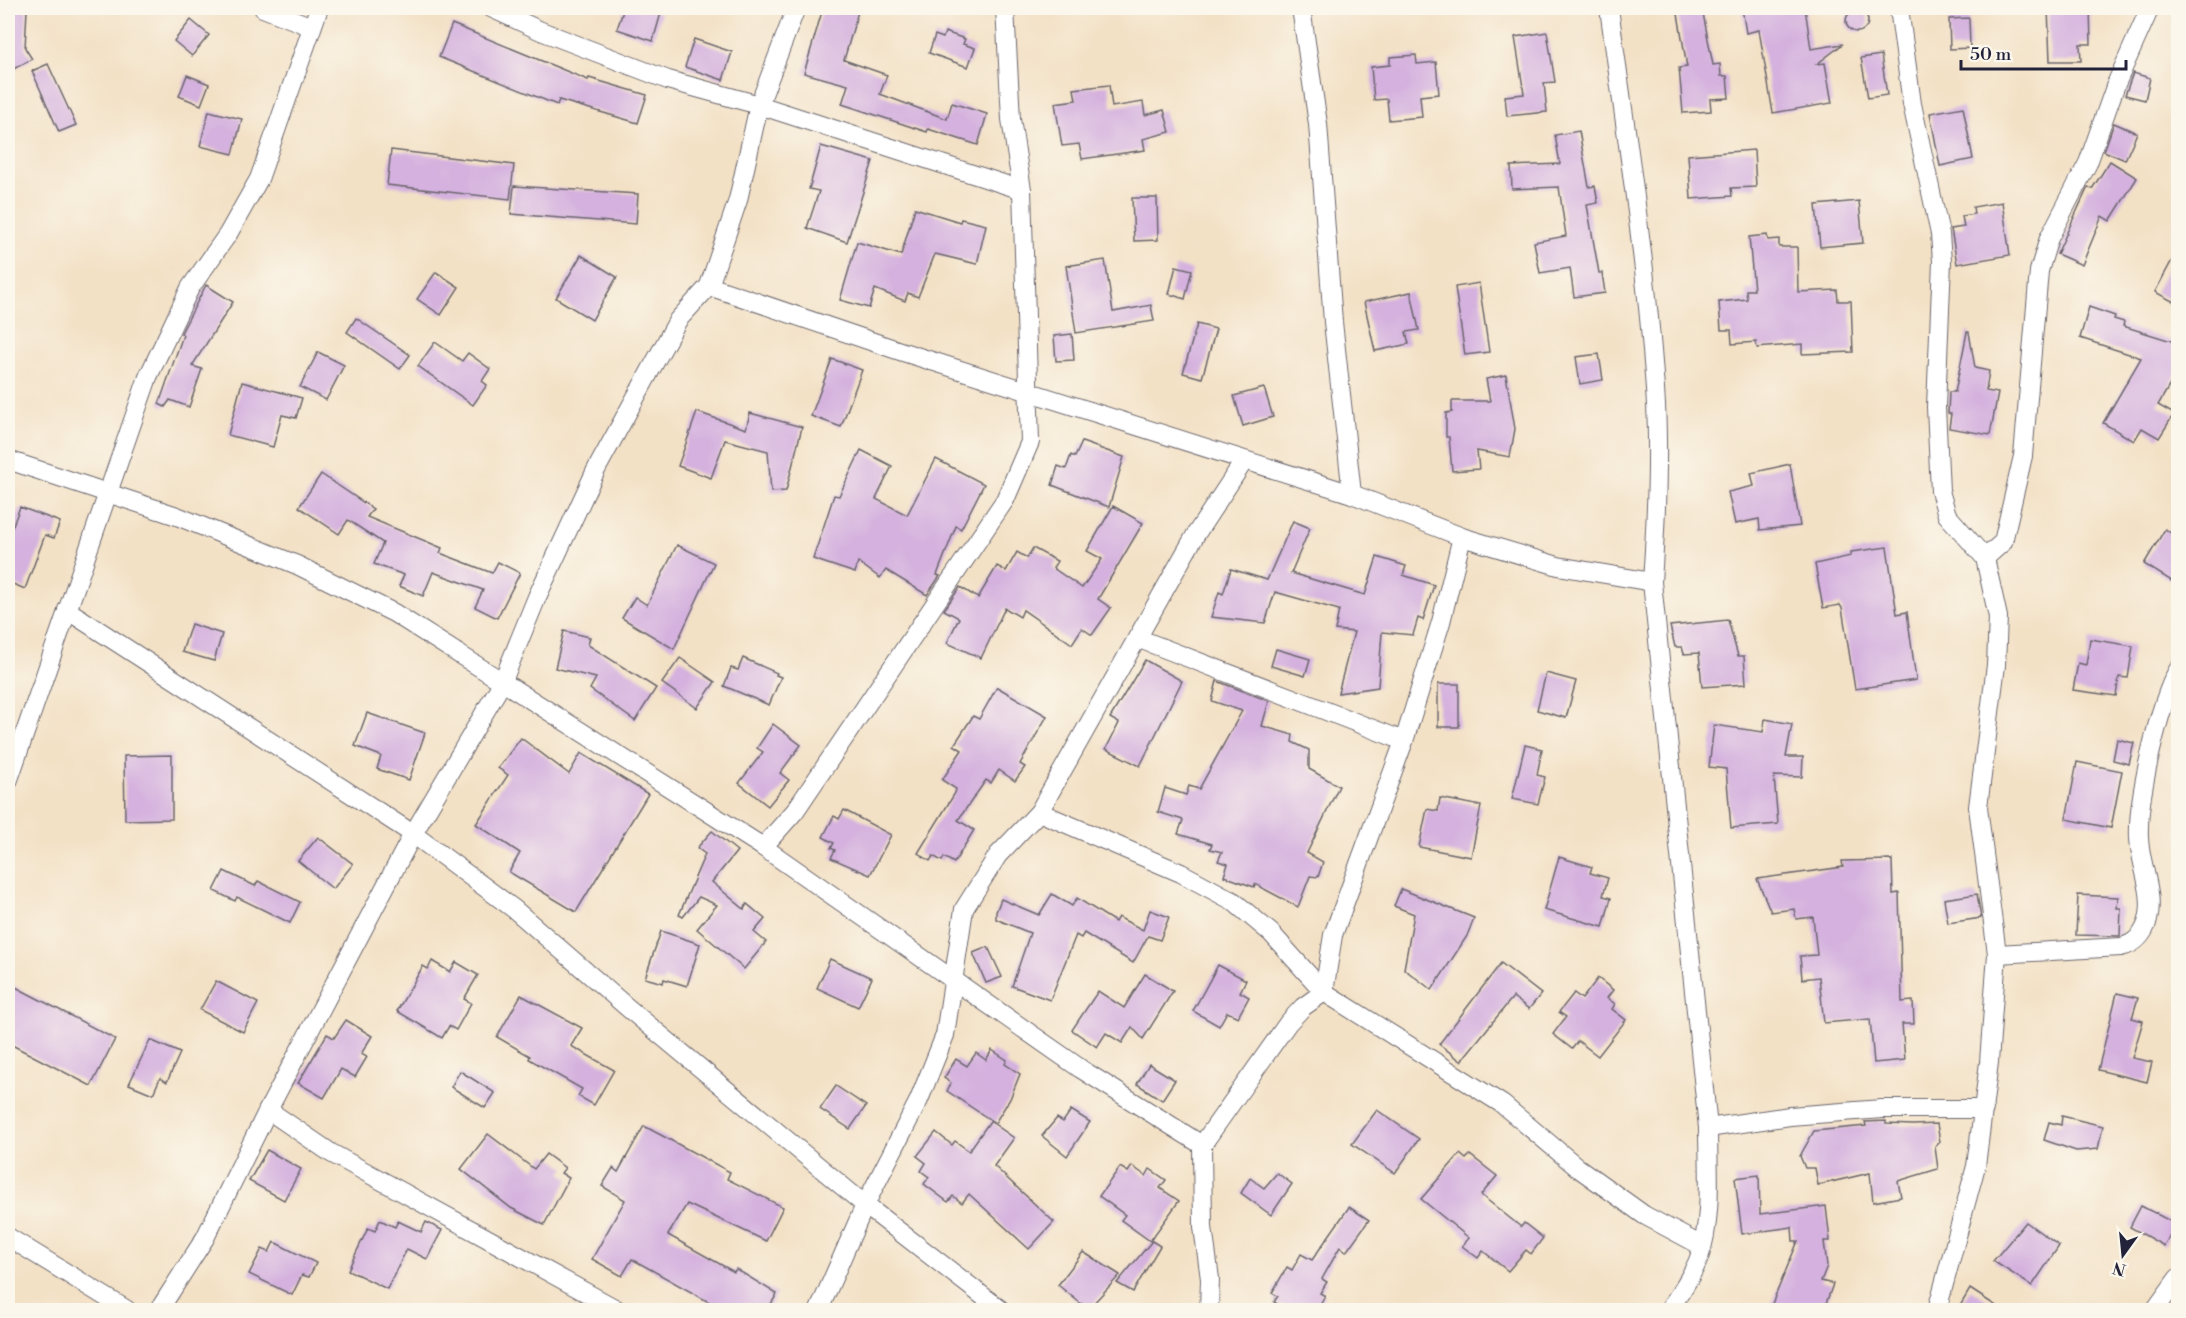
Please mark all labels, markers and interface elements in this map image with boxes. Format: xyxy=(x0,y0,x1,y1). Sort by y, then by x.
scale bar xyxy=(1961,33,2126,71)
text: 50 m xyxy=(1970,43,2012,66)
north arrow xyxy=(2093,1225,2153,1285)
text: N xyxy=(2110,1257,2128,1280)

